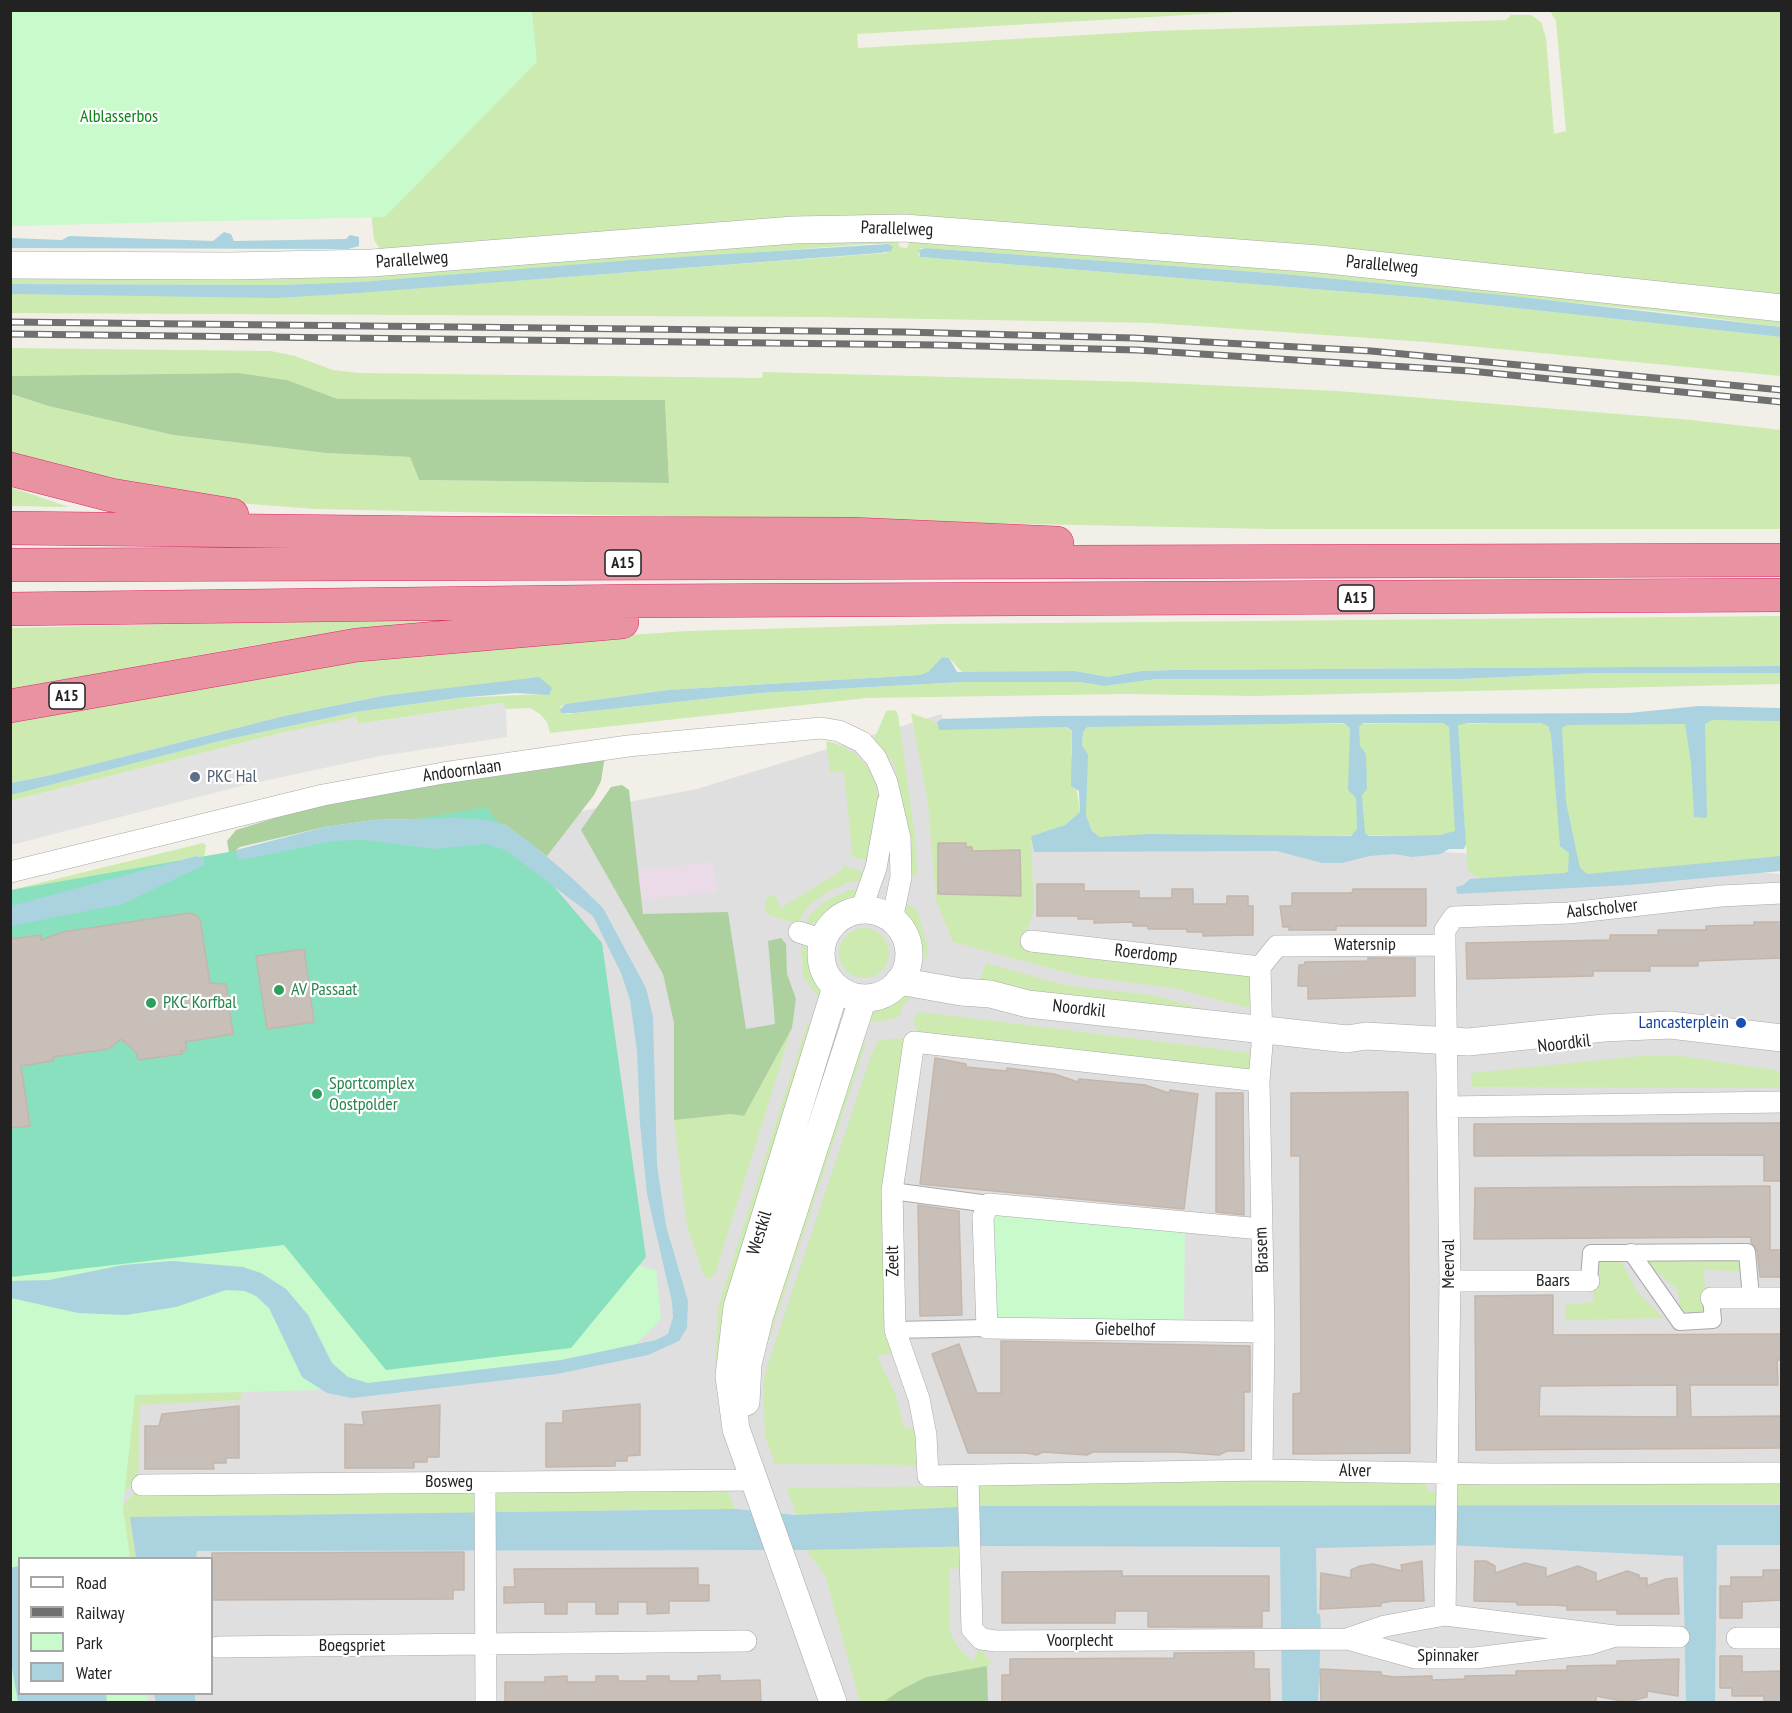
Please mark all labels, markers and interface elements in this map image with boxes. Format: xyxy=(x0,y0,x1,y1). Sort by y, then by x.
park label: Alblasserbos xyxy=(80,106,158,128)
street label: Parallelweg xyxy=(860,217,934,241)
street label: Parallelweg xyxy=(375,247,449,273)
street label: Parallelweg xyxy=(1345,251,1419,279)
road number: A15 xyxy=(605,550,641,576)
road number: A15 xyxy=(1338,585,1374,611)
road number: A15 xyxy=(49,683,85,709)
street label: Andoornlaan xyxy=(421,755,503,787)
place label: PKC Hal xyxy=(207,766,257,788)
marker: PKC Hal xyxy=(188,770,202,784)
street label: Aalscholver xyxy=(1565,895,1639,923)
street label: Watersnip xyxy=(1334,934,1396,956)
street label: Roerdomp xyxy=(1113,940,1179,968)
place label: AV Passaat xyxy=(291,979,357,1001)
marker: AV Passaat xyxy=(272,983,286,997)
place label: PKC Korfbal xyxy=(163,992,236,1014)
street label: Noordkil xyxy=(1051,995,1107,1023)
marker: PKC Korfbal xyxy=(144,996,158,1010)
place label: Lancasterplein xyxy=(1639,1012,1729,1034)
marker: Lancasterplein xyxy=(1734,1016,1748,1030)
street label: Noordkil xyxy=(1536,1030,1592,1058)
place label: Sportcomplex Oostpolder xyxy=(329,1073,415,1116)
marker: Sportcomplex Oostpolder xyxy=(310,1087,324,1101)
street label: Westkil xyxy=(743,1208,777,1258)
street label: Brasem xyxy=(1250,1227,1274,1273)
street label: Meerval xyxy=(1438,1239,1460,1289)
street label: Zeelt xyxy=(882,1245,904,1277)
street label: Baars xyxy=(1536,1270,1570,1292)
street label: Giebelhof xyxy=(1095,1319,1155,1341)
street label: Alver xyxy=(1339,1460,1371,1482)
street label: Bosweg xyxy=(425,1471,473,1493)
legend xyxy=(18,1557,213,1695)
text: Road xyxy=(76,1571,107,1594)
text: Railway xyxy=(76,1601,125,1624)
street label: Voorplecht xyxy=(1047,1630,1113,1652)
text: Park xyxy=(76,1631,103,1654)
street label: Boegspriet xyxy=(319,1635,385,1657)
street label: Spinnaker xyxy=(1417,1645,1479,1667)
text: Water xyxy=(76,1661,112,1684)

